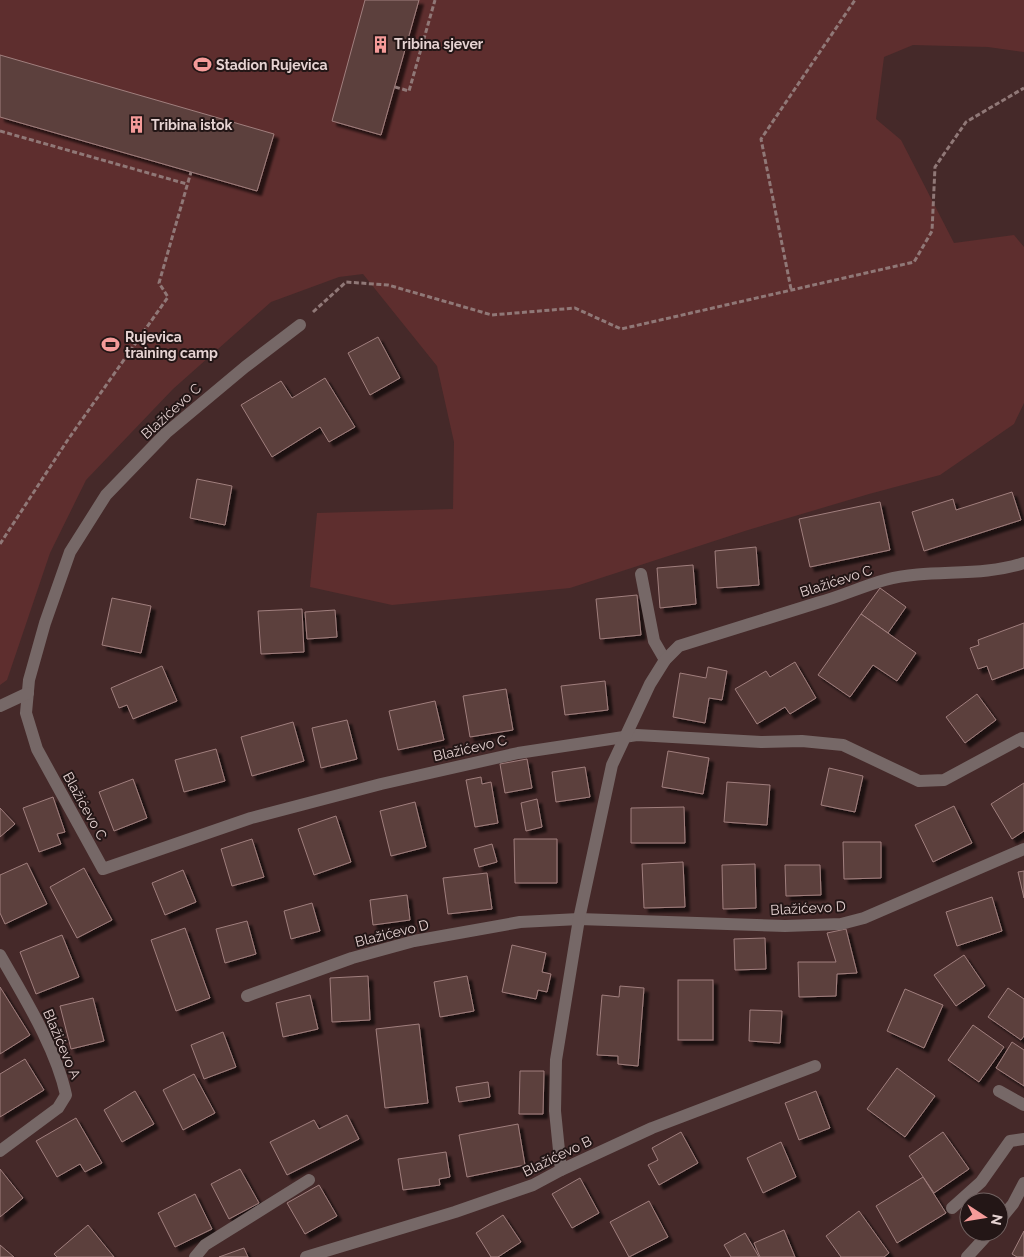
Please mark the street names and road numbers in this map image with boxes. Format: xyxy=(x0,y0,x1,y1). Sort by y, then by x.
street label: Blažićevo C xyxy=(138,380,205,442)
street label: Blažićevo C xyxy=(798,562,875,600)
street label: Blažićevo C xyxy=(432,732,509,764)
street label: Blažićevo C xyxy=(60,769,110,843)
street label: Blažićevo D xyxy=(770,898,846,918)
street label: Blažićevo D xyxy=(353,916,431,950)
street label: Blažićevo A xyxy=(40,1007,84,1082)
street label: Blažićevo B xyxy=(520,1132,594,1180)

